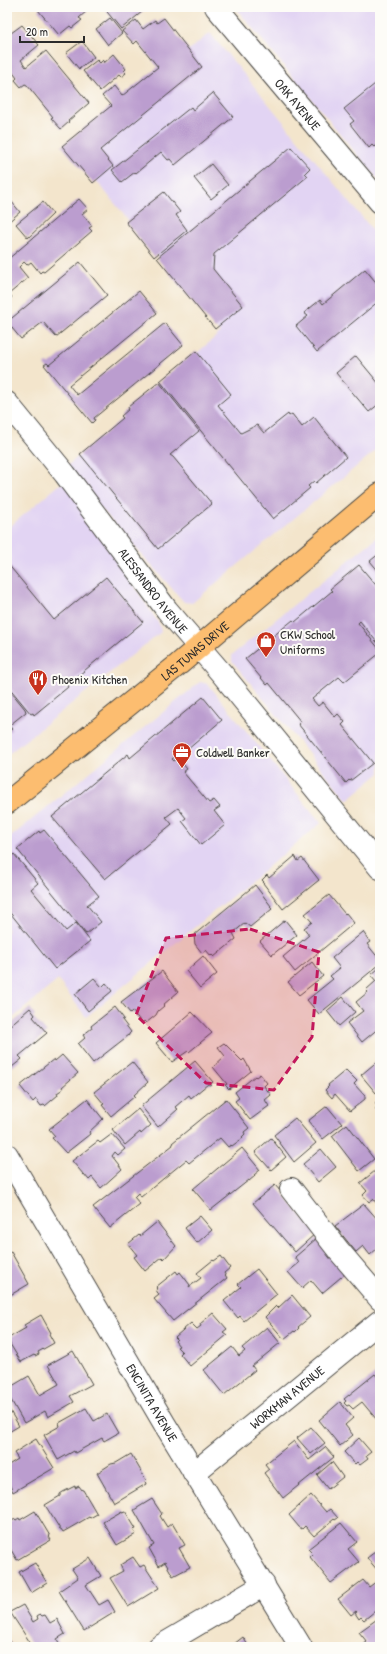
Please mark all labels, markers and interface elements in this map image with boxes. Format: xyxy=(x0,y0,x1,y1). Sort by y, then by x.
scale bar xyxy=(20,18,84,44)
text: 20 m xyxy=(26,23,48,40)
street label: OAK AVENUE xyxy=(271,74,325,134)
street label: ALESSANDRO AVENUE xyxy=(114,544,192,637)
street label: LAS TUNAS DRIVE xyxy=(157,616,233,684)
place label: CKW School Uniforms xyxy=(280,625,336,658)
shop icon: CKW School Uniforms xyxy=(255,630,277,658)
restaurant icon: Phoenix Kitchen xyxy=(27,668,49,696)
place label: Phoenix Kitchen xyxy=(52,670,128,688)
office icon: Coldwell Banker xyxy=(171,741,193,769)
place label: Coldwell Banker xyxy=(196,743,270,761)
street label: ENCINITA AVENUE xyxy=(122,1360,182,1445)
street label: WORKMAN AVENUE xyxy=(246,1361,328,1433)

